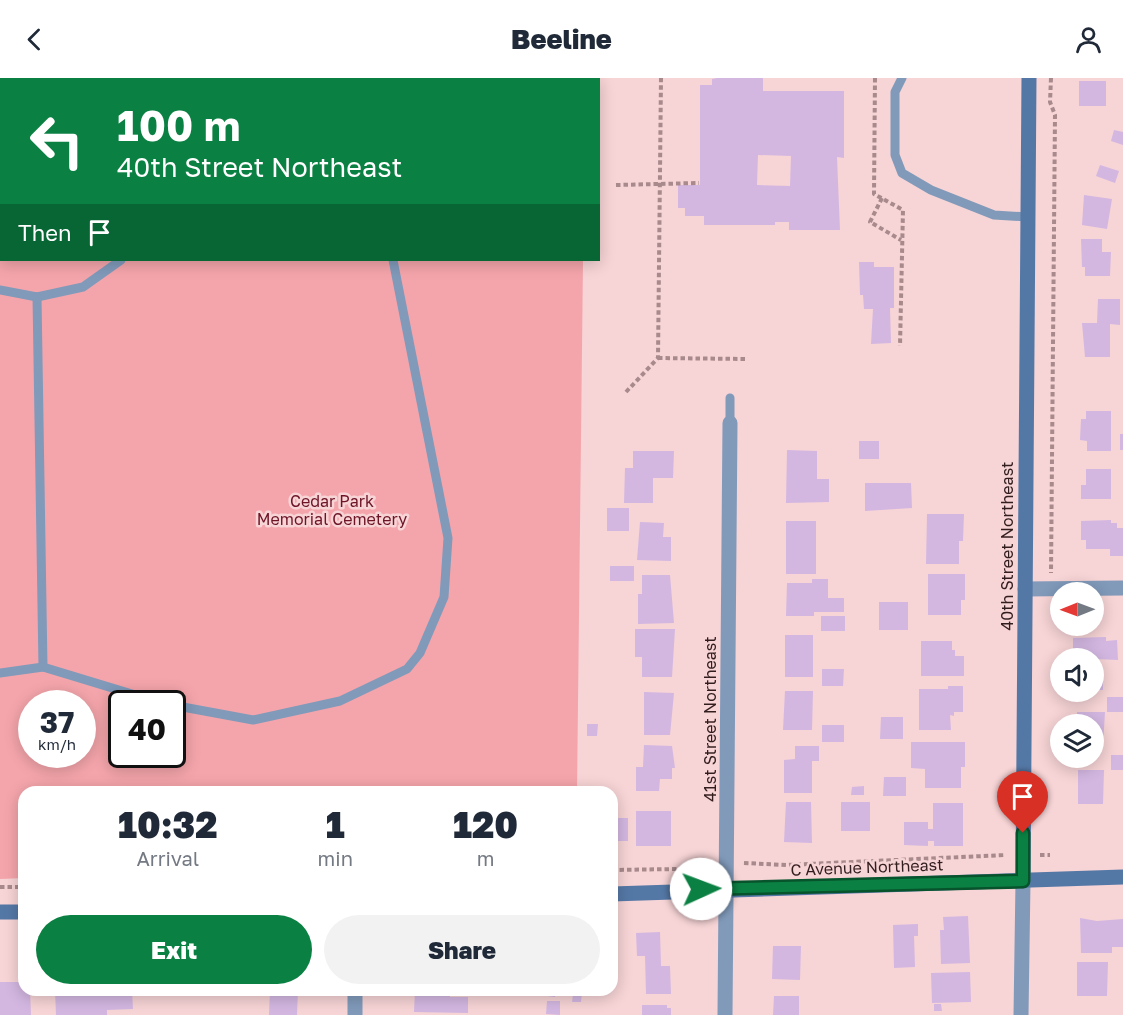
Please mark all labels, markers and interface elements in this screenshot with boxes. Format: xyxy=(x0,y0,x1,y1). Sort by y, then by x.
icon: back xyxy=(18,23,51,56)
text: Beeline xyxy=(511,23,612,55)
icon: person xyxy=(1072,23,1105,56)
text: 100 m xyxy=(117,100,240,150)
icon: left xyxy=(18,102,96,180)
text: 40th Street Northeast xyxy=(117,151,402,183)
icon: arrive xyxy=(83,216,116,249)
text: Then xyxy=(18,219,71,246)
street label: 40th Street Northeast xyxy=(997,461,1017,631)
park label: Cedar Park Memorial Cemetery xyxy=(257,491,407,529)
north arrow xyxy=(1050,582,1104,636)
map controls xyxy=(1050,582,1104,768)
street label: 41st Street Northeast xyxy=(700,636,720,802)
button: sound xyxy=(1050,648,1104,702)
speed limit sign: 40 xyxy=(108,690,186,768)
text: 37 xyxy=(40,704,74,740)
button: layers xyxy=(1050,714,1104,768)
text: km/h xyxy=(38,735,76,753)
pin xyxy=(997,771,1048,833)
icon: arrive xyxy=(1006,780,1039,813)
text: 10:32 xyxy=(118,803,218,846)
text: 1 xyxy=(326,803,345,846)
text: 120 xyxy=(453,803,518,846)
text: Arrival xyxy=(136,846,199,870)
text: min xyxy=(318,846,353,870)
text: m xyxy=(477,846,494,870)
street label: C Avenue Northeast xyxy=(790,854,944,880)
position arrow xyxy=(669,857,733,921)
button: Exit xyxy=(36,915,312,984)
button: Share xyxy=(324,915,600,984)

